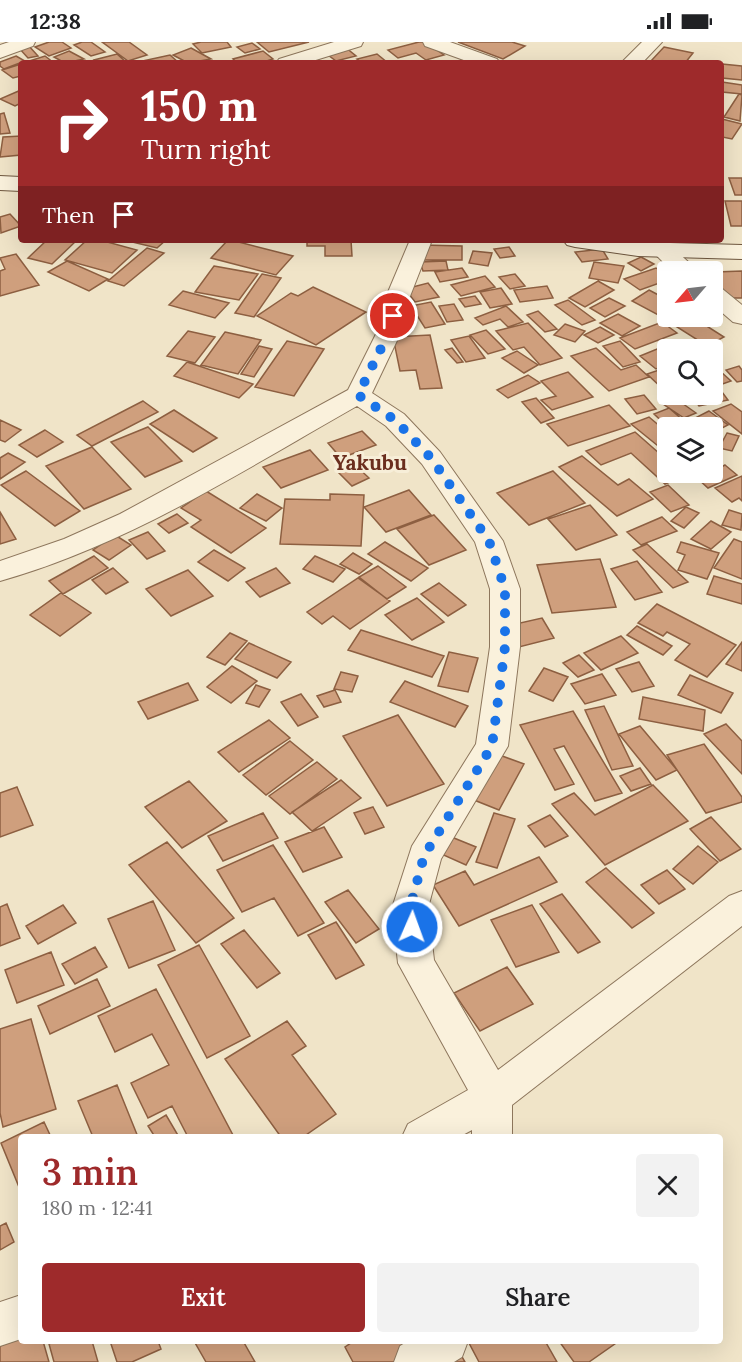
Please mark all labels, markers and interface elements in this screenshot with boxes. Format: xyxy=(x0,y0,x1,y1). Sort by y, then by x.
text: 12:38 xyxy=(30,7,81,35)
text: 150 m xyxy=(141,79,257,133)
icon: right xyxy=(42,84,120,162)
text: Turn right xyxy=(141,132,270,166)
icon: arrive xyxy=(107,198,140,231)
text: Then xyxy=(42,201,95,229)
north arrow xyxy=(657,261,723,327)
map controls xyxy=(657,261,723,483)
pin xyxy=(367,290,418,341)
icon: arrive xyxy=(376,299,409,332)
button: search xyxy=(657,339,723,405)
button: layers xyxy=(657,417,723,483)
district label: Yakubu xyxy=(333,449,407,476)
position arrow xyxy=(380,895,444,959)
text: 3 min xyxy=(42,1149,138,1195)
button: close xyxy=(636,1154,699,1217)
text: 180 m · 12:41 xyxy=(42,1195,153,1220)
button: Exit xyxy=(42,1263,365,1332)
button: Share xyxy=(377,1263,699,1332)

